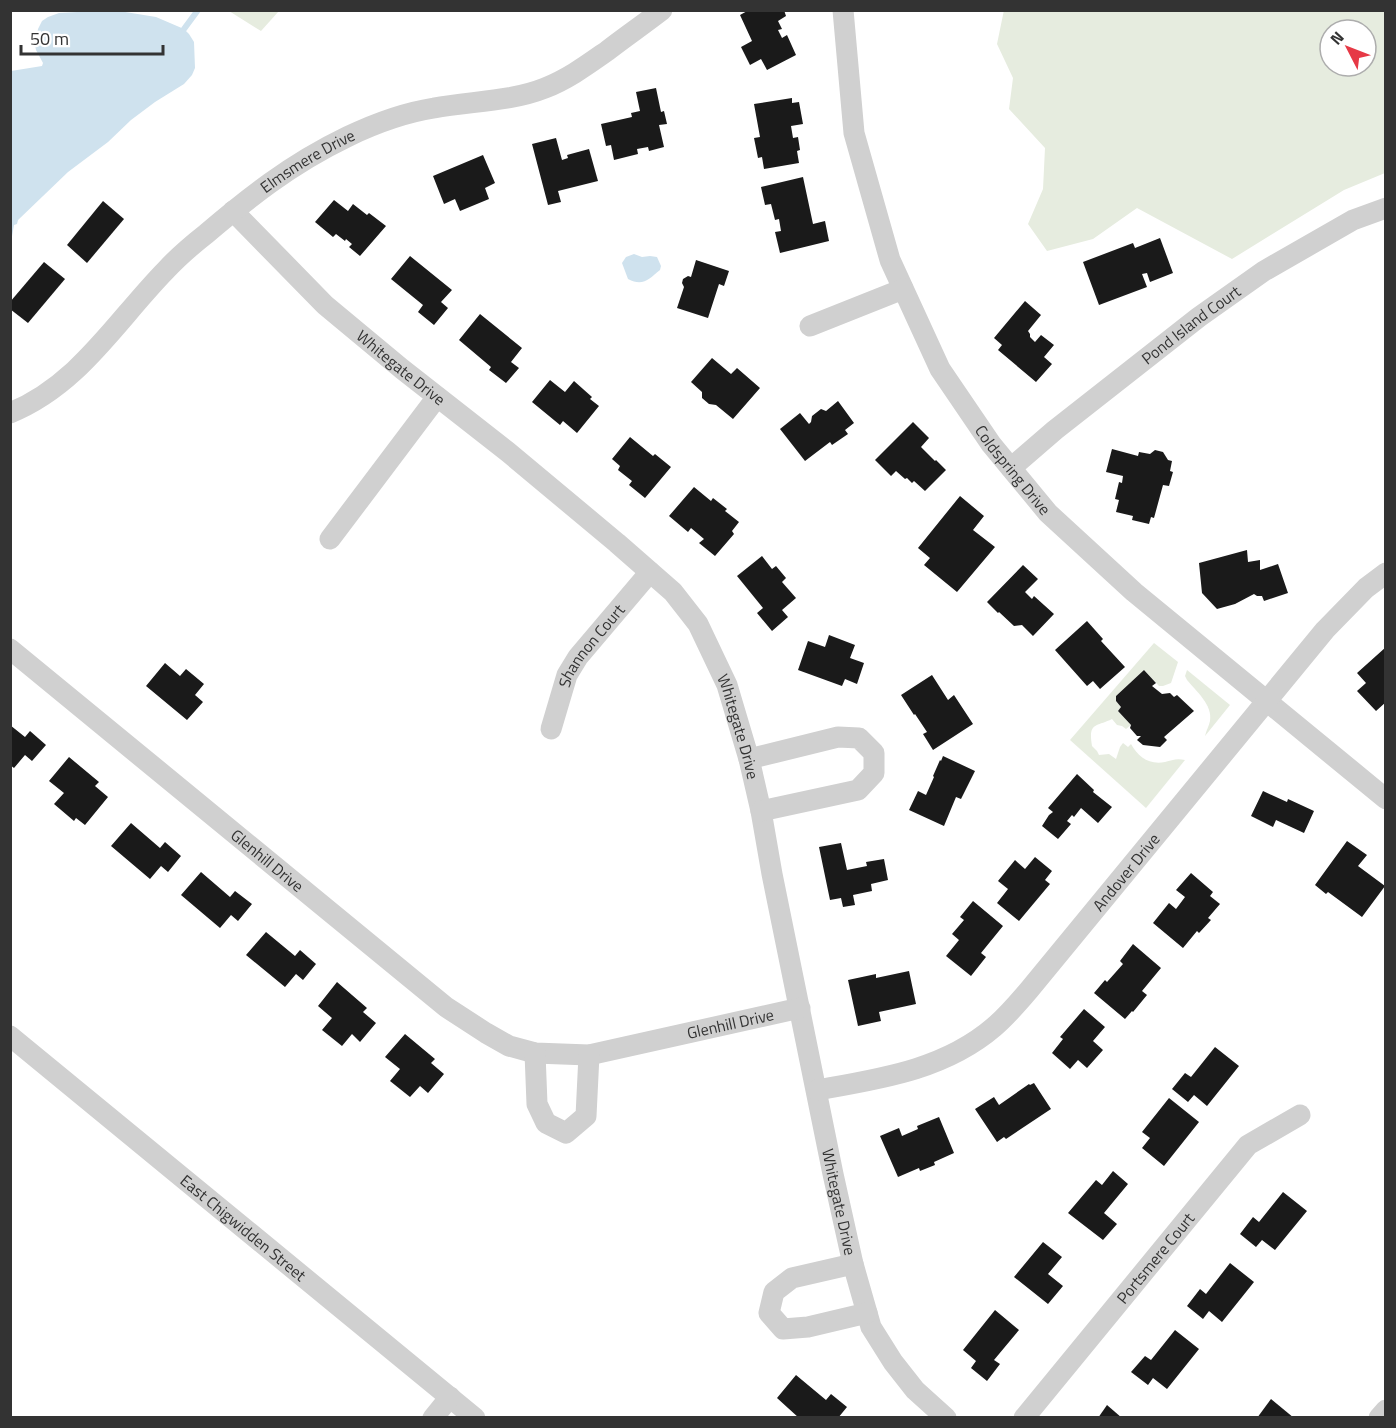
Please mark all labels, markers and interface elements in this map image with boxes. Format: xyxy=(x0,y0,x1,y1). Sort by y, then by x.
scale bar xyxy=(21,18,164,56)
north arrow xyxy=(1318,18,1378,78)
text: 50 m xyxy=(30,25,69,52)
text: N xyxy=(1324,26,1349,50)
street label: Elmsmere Drive xyxy=(255,123,359,198)
street label: Pond Island Court xyxy=(1136,279,1246,370)
street label: Whitegate Drive xyxy=(351,324,451,411)
street label: Coldspring Drive xyxy=(969,420,1057,520)
street label: Shannon Court xyxy=(552,598,630,690)
street label: Whitegate Drive xyxy=(711,670,765,781)
street label: Glenhill Drive xyxy=(226,823,309,898)
street label: Andover Drive xyxy=(1087,828,1165,916)
street label: Glenhill Drive xyxy=(685,1002,776,1045)
street label: Whitegate Drive xyxy=(816,1146,863,1257)
street label: East Chigwidden Street xyxy=(175,1169,312,1287)
street label: Portsmere Court xyxy=(1111,1207,1200,1309)

